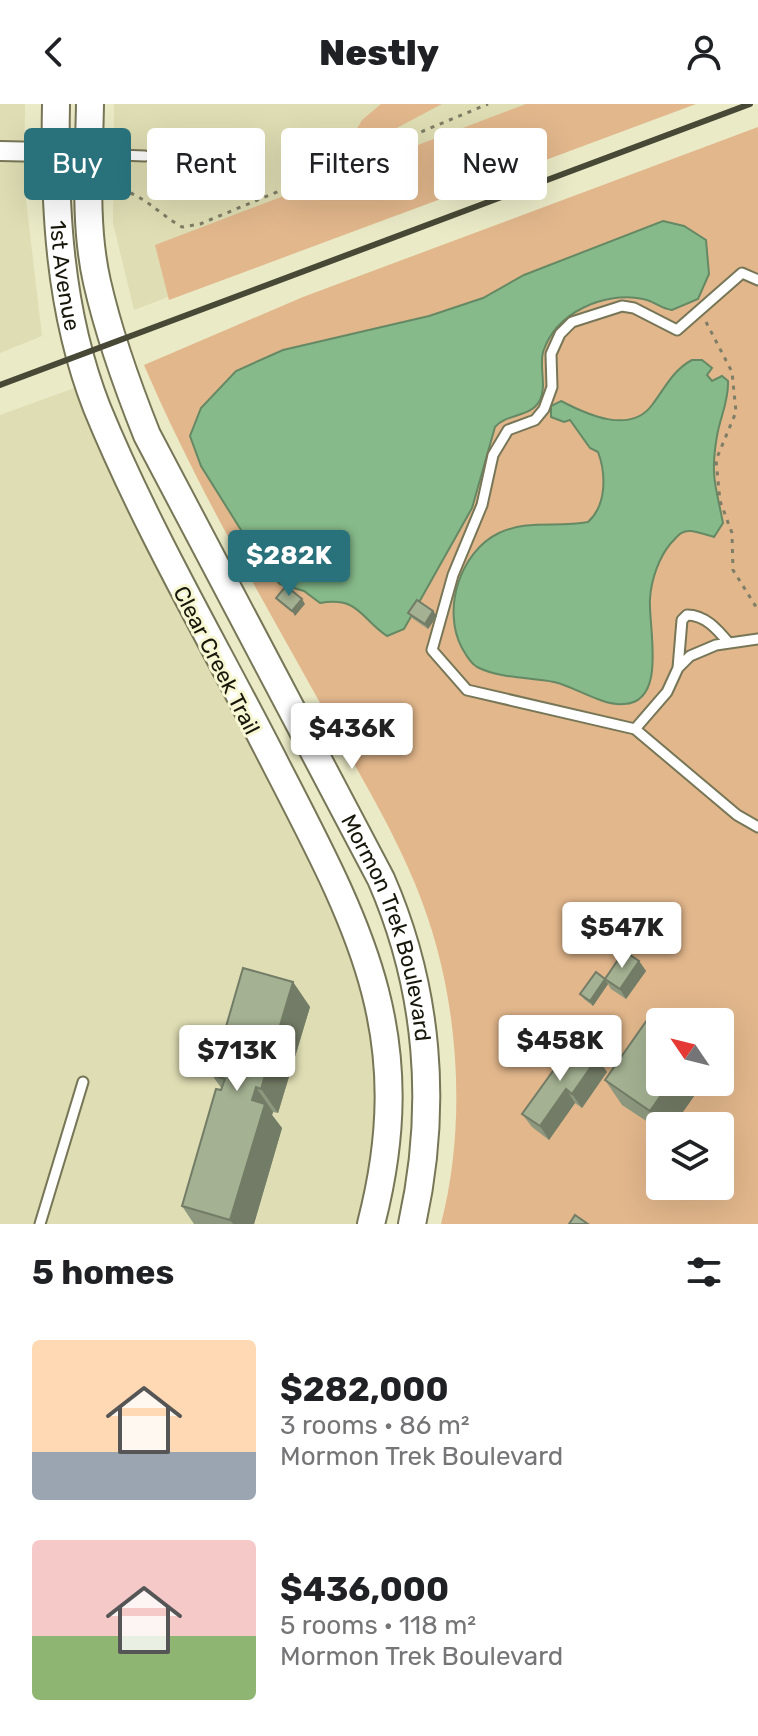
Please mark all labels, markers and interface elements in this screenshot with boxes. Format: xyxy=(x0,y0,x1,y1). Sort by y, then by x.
icon: back xyxy=(32,30,76,74)
icon: person xyxy=(682,30,726,74)
text: Nestly xyxy=(319,31,439,74)
chip: Buy xyxy=(24,128,131,200)
chip: Rent xyxy=(147,128,265,200)
chip: Filters xyxy=(281,128,418,200)
chip: New xyxy=(434,128,547,200)
street label: 1st Avenue xyxy=(44,219,86,333)
pin: $282K xyxy=(233,530,345,598)
text: $282K xyxy=(246,540,332,571)
street label: Clear Creek Trail xyxy=(168,581,266,739)
pin: $436K xyxy=(296,703,408,771)
text: $436K xyxy=(309,713,395,744)
street label: Mormon Trek Boulevard xyxy=(335,810,436,1043)
pin: $547K xyxy=(566,902,678,970)
text: $547K xyxy=(580,912,664,943)
north arrow xyxy=(646,1008,734,1096)
map controls xyxy=(646,1008,734,1200)
pin: $458K xyxy=(504,1015,616,1083)
pin: $713K xyxy=(181,1025,293,1093)
text: $458K xyxy=(517,1025,603,1056)
text: $713K xyxy=(197,1035,277,1066)
button: layers xyxy=(646,1112,734,1200)
icon: filters xyxy=(682,1250,726,1294)
text: 5 homes xyxy=(32,1252,174,1293)
text: $282,000 xyxy=(280,1369,449,1410)
icon: home xyxy=(96,1372,192,1468)
text: 3 rooms · 86 m² xyxy=(280,1410,470,1441)
text: Mormon Trek Boulevard xyxy=(280,1441,563,1472)
text: $436,000 xyxy=(280,1569,449,1610)
icon: home xyxy=(96,1572,192,1668)
text: 5 rooms · 118 m² xyxy=(280,1610,476,1641)
text: Mormon Trek Boulevard xyxy=(280,1641,563,1672)

